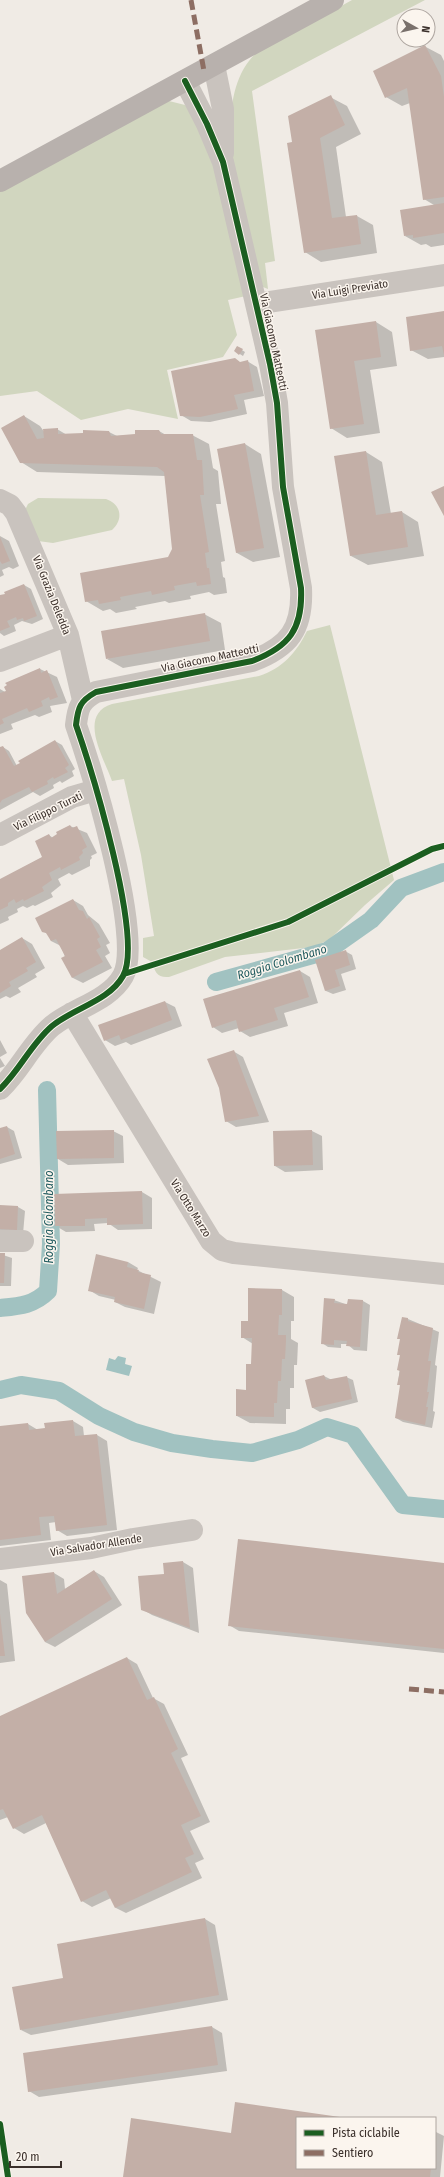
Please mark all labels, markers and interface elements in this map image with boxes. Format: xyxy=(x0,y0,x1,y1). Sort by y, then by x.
north arrow xyxy=(396,8,436,48)
text: N xyxy=(419,25,432,33)
street label: Via Luigi Previato xyxy=(311,277,389,302)
street label: Via Giacomo Matteotti xyxy=(257,292,290,392)
street label: Via Grazia Deledda xyxy=(30,554,73,637)
street label: Via Giacomo Matteotti xyxy=(160,642,260,675)
street label: Via Filippo Turati xyxy=(12,789,85,834)
water label: Roggia Colombano xyxy=(236,942,328,982)
water label: Roggia Colombano xyxy=(42,1171,56,1263)
street label: Via Otto Marzo xyxy=(168,1177,214,1240)
street label: Via Salvador Allende xyxy=(50,1532,143,1559)
legend xyxy=(296,2117,436,2169)
text: Pista ciclabile xyxy=(332,2126,400,2140)
scale bar xyxy=(10,2143,61,2169)
text: Sentiero xyxy=(332,2146,373,2160)
text: 20 m xyxy=(16,2150,40,2164)

